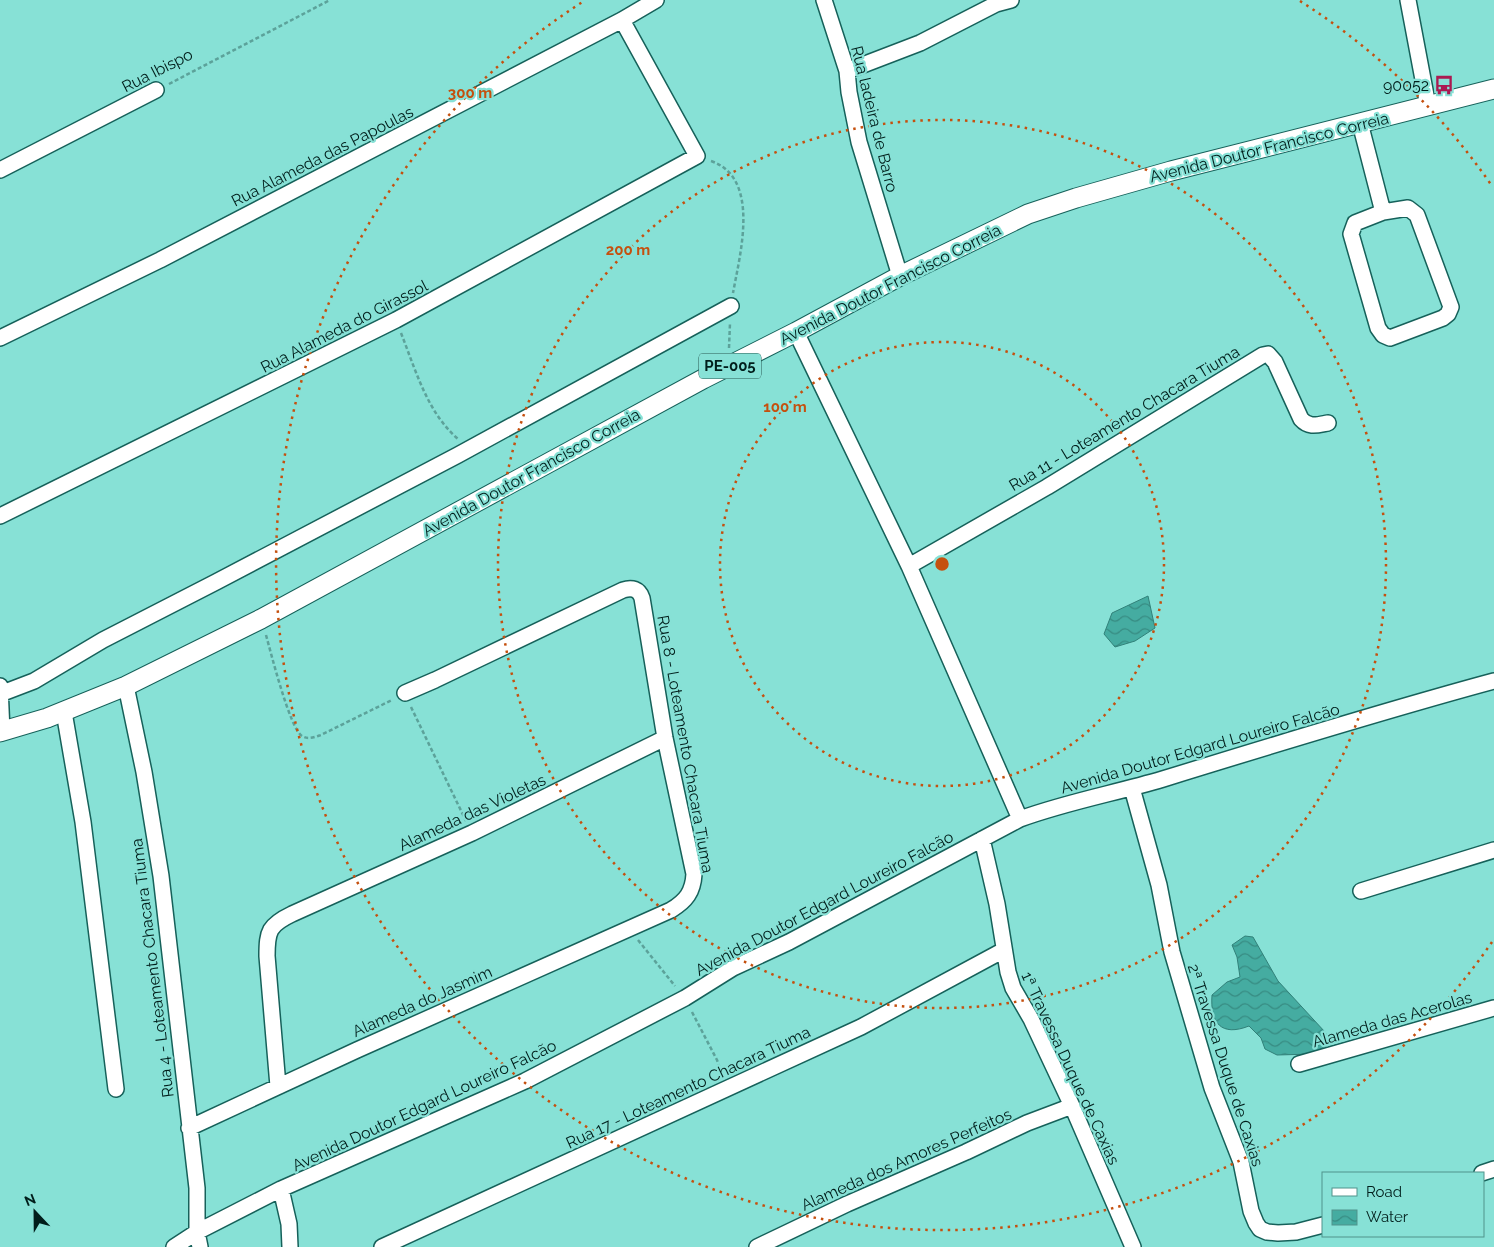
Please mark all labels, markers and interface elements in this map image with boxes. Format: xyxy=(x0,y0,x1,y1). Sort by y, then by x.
street label: Rua Ibispo xyxy=(119,44,196,96)
street label: Rua ladeira de Barro xyxy=(847,44,902,194)
bus stop icon: 90052 xyxy=(1433,74,1455,96)
place label: 90052 xyxy=(1383,76,1429,95)
text: 300 m xyxy=(448,84,492,102)
street label: Rua Alameda das Papoulas xyxy=(228,102,417,211)
street label: Avenida Doutor Francisco Correia xyxy=(1148,109,1391,186)
street label: Avenida Doutor Francisco Correia xyxy=(776,220,1004,349)
text: 200 m xyxy=(606,241,650,259)
street label: Rua Alameda do Girassol xyxy=(257,276,432,377)
street label: Rua 11 - Loteamento Chacara Tiuma xyxy=(1005,342,1243,495)
road number: PE-005 xyxy=(699,354,761,378)
text: 100 m xyxy=(763,398,807,416)
street label: Avenida Doutor Francisco Correia xyxy=(419,405,643,540)
centre of rings xyxy=(933,555,951,573)
street label: Rua 8 - Loteamento Chacara Tiuma xyxy=(653,614,718,875)
street label: Avenida Doutor Edgard Loureiro Falcão xyxy=(1058,699,1342,797)
street label: Alameda das Violetas xyxy=(396,770,549,855)
street label: Avenida Doutor Edgard Loureiro Falcão xyxy=(692,827,956,980)
street label: Rua 4 - Loteamento Chacara Tiuma xyxy=(127,837,178,1099)
street label: 2ª Travessa Duque de Caxias xyxy=(1184,961,1267,1169)
street label: Alameda do Jasmim xyxy=(349,962,495,1041)
street label: 1ª Travessa Duque de Caxias xyxy=(1017,969,1124,1168)
street label: Alameda das Acerolas xyxy=(1310,988,1474,1051)
street label: Rua 17 - Loteamento Chacara Tiuma xyxy=(563,1022,813,1153)
street label: Avenida Doutor Edgard Loureiro Falcão xyxy=(289,1036,559,1175)
street label: Alameda dos Amores Perfeitos xyxy=(798,1104,1015,1215)
legend xyxy=(1322,1172,1484,1237)
text: Road xyxy=(1366,1183,1402,1201)
north arrow xyxy=(10,1187,60,1237)
text: N xyxy=(22,1191,38,1209)
text: Water xyxy=(1366,1208,1409,1226)

